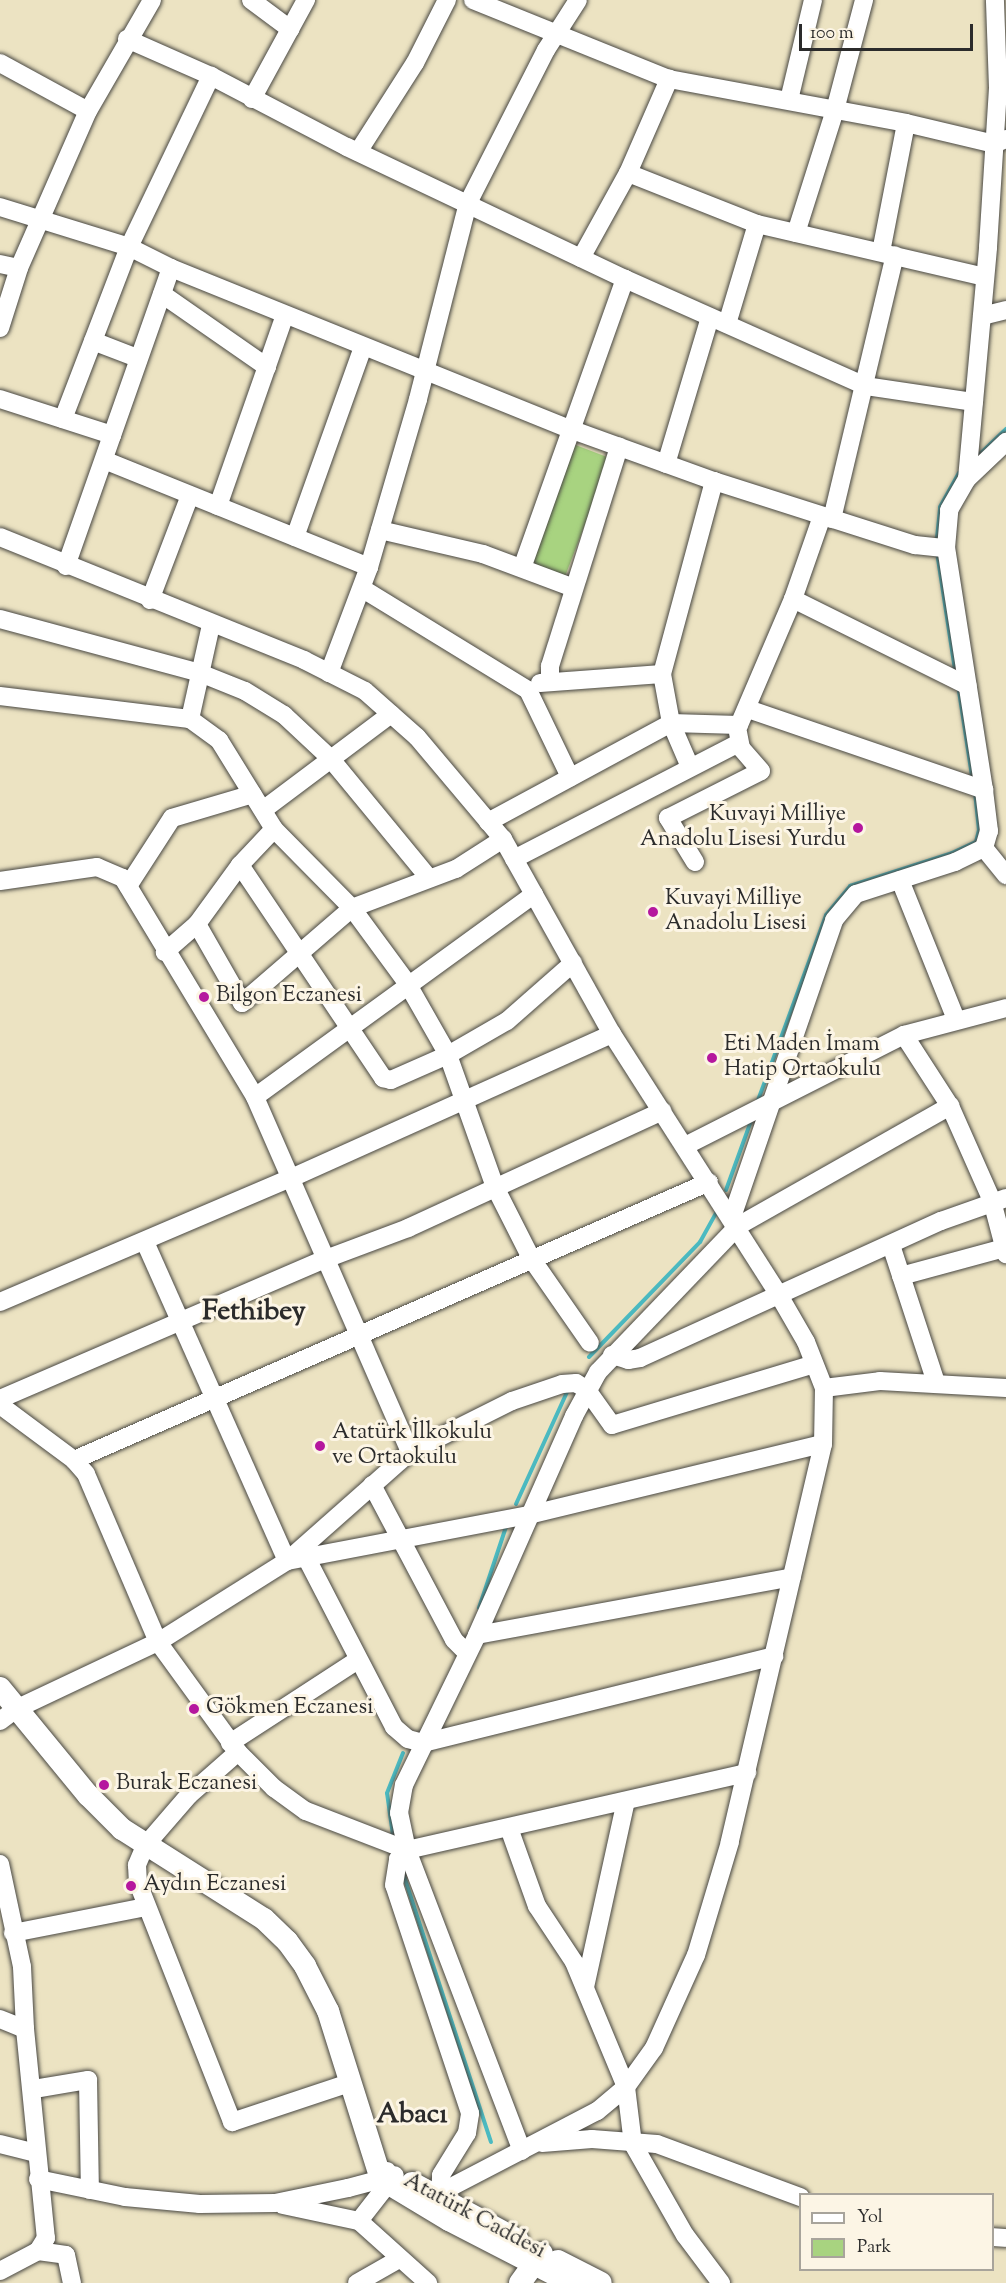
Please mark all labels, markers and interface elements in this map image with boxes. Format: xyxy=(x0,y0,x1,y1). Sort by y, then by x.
scale bar xyxy=(802,12,976,50)
text: 100 m xyxy=(810,21,854,47)
place label: Kuvayi Milliye Anadolu Lisesi Yurdu xyxy=(640,802,846,854)
marker: Kuvayi Milliye Anadolu Lisesi Yurdu xyxy=(851,821,865,835)
place label: Kuvayi Milliye Anadolu Lisesi xyxy=(665,886,806,938)
marker: Kuvayi Milliye Anadolu Lisesi xyxy=(646,905,660,919)
place label: Bilgon Eczanesi xyxy=(216,984,362,1010)
marker: Bilgon Eczanesi xyxy=(197,990,211,1004)
place label: Eti Maden İmam Hatip Ortaokulu xyxy=(724,1032,881,1084)
marker: Eti Maden İmam Hatip Ortaokulu xyxy=(705,1051,719,1065)
district label: Fethibey xyxy=(202,1295,306,1329)
place label: Atatürk İlkokulu ve Ortaokulu xyxy=(332,1420,492,1472)
marker: Atatürk İlkokulu ve Ortaokulu xyxy=(313,1439,327,1453)
place label: Gökmen Eczanesi xyxy=(206,1696,373,1722)
marker: Gökmen Eczanesi xyxy=(187,1702,201,1716)
place label: Burak Eczanesi xyxy=(116,1772,257,1798)
marker: Burak Eczanesi xyxy=(97,1778,111,1792)
place label: Aydın Eczanesi xyxy=(143,1873,286,1899)
marker: Aydın Eczanesi xyxy=(124,1879,138,1893)
district label: Abacı xyxy=(377,2098,447,2132)
street label: Atatürk Caddesi xyxy=(399,2169,549,2265)
legend xyxy=(799,2193,994,2271)
text: Yol xyxy=(857,2205,883,2231)
text: Park xyxy=(857,2235,891,2261)

